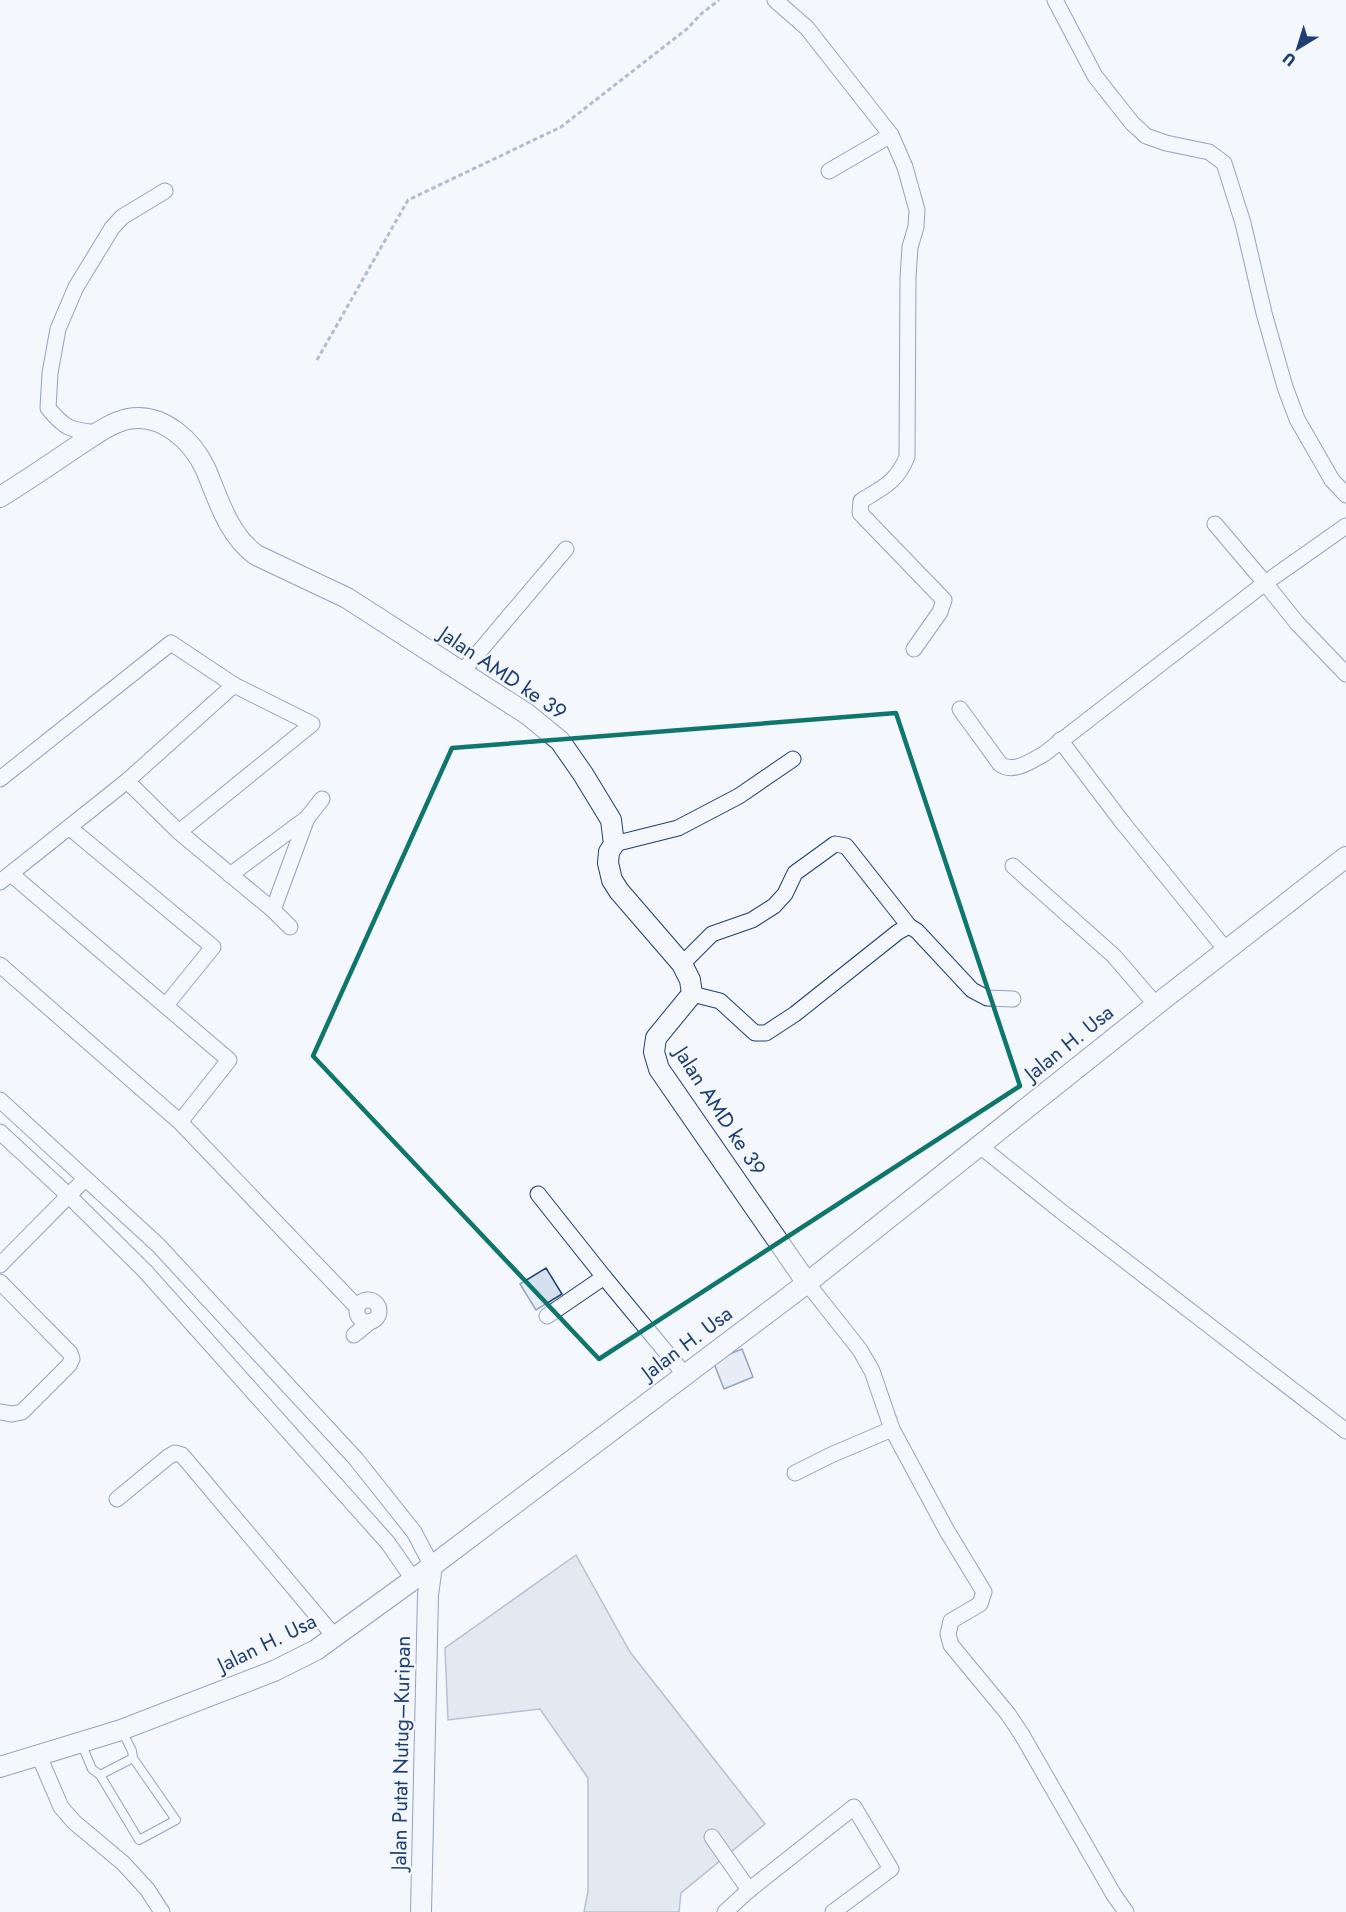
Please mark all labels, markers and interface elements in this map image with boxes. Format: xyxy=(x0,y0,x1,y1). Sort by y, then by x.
north arrow xyxy=(1268,18,1328,78)
text: U xyxy=(1278,47,1301,72)
street label: Jalan AMD ke 39 xyxy=(431,617,573,727)
street label: Jalan H. Usa xyxy=(1016,998,1120,1090)
street label: Jalan AMD ke 39 xyxy=(665,1038,773,1181)
street label: Jalan H. Usa xyxy=(633,1299,739,1389)
street label: Jalan H. Usa xyxy=(210,1606,322,1681)
street label: Jalan Putat Nutug–Kuripan xyxy=(384,1635,418,1874)

